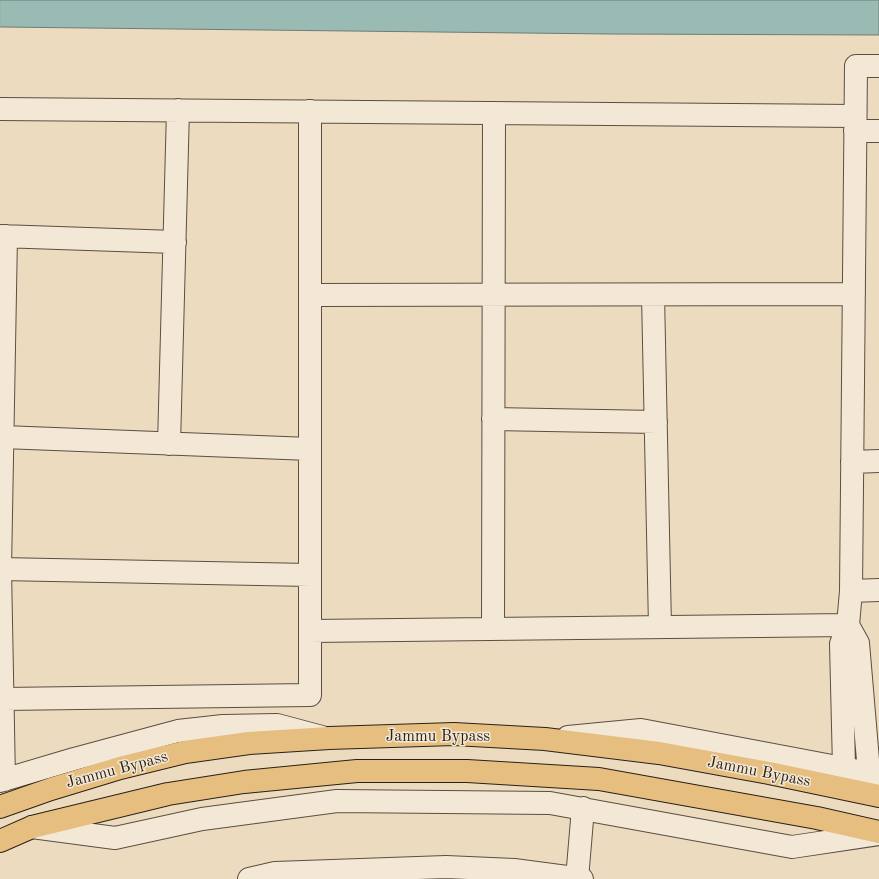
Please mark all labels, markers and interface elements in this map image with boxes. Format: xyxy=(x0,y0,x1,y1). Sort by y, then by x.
street label: Jammu Bypass xyxy=(386,727,490,747)
street label: Jammu Bypass xyxy=(64,747,170,793)
street label: Jammu Bypass xyxy=(706,753,812,791)

